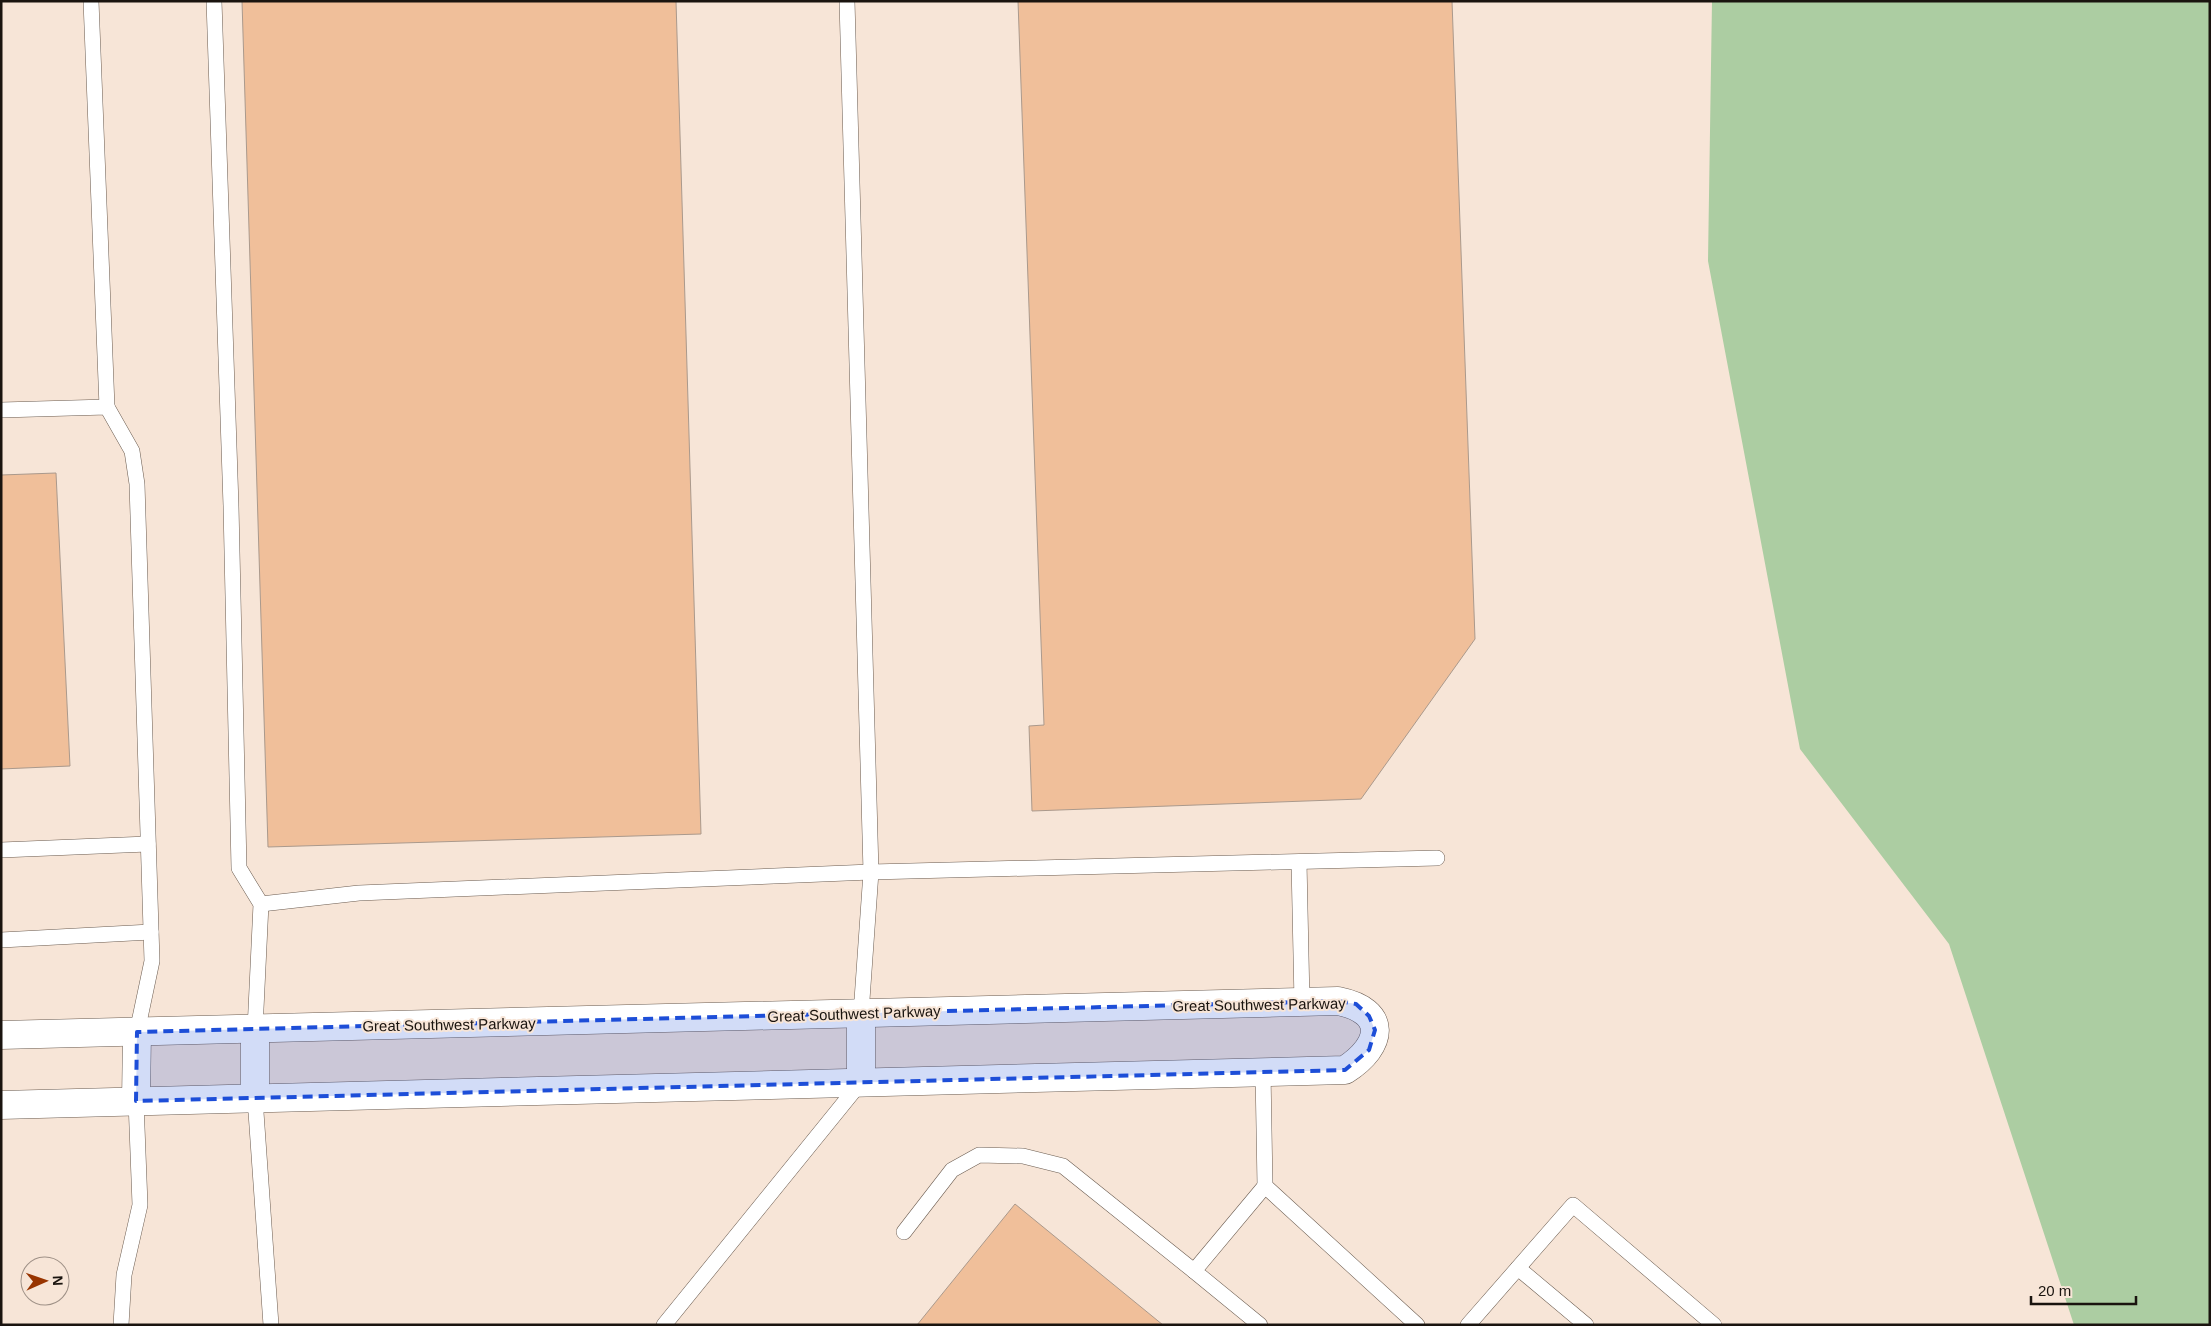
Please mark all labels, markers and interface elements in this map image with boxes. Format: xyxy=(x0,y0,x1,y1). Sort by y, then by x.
street label: Great Southwest Parkway xyxy=(1172,994,1346,1015)
street label: Great Southwest Parkway xyxy=(767,1002,941,1025)
street label: Great Southwest Parkway xyxy=(362,1014,536,1035)
north arrow xyxy=(20,1256,70,1306)
scale bar xyxy=(2031,1274,2136,1306)
text: N xyxy=(50,1275,66,1286)
text: 20 m xyxy=(2038,1282,2071,1299)

